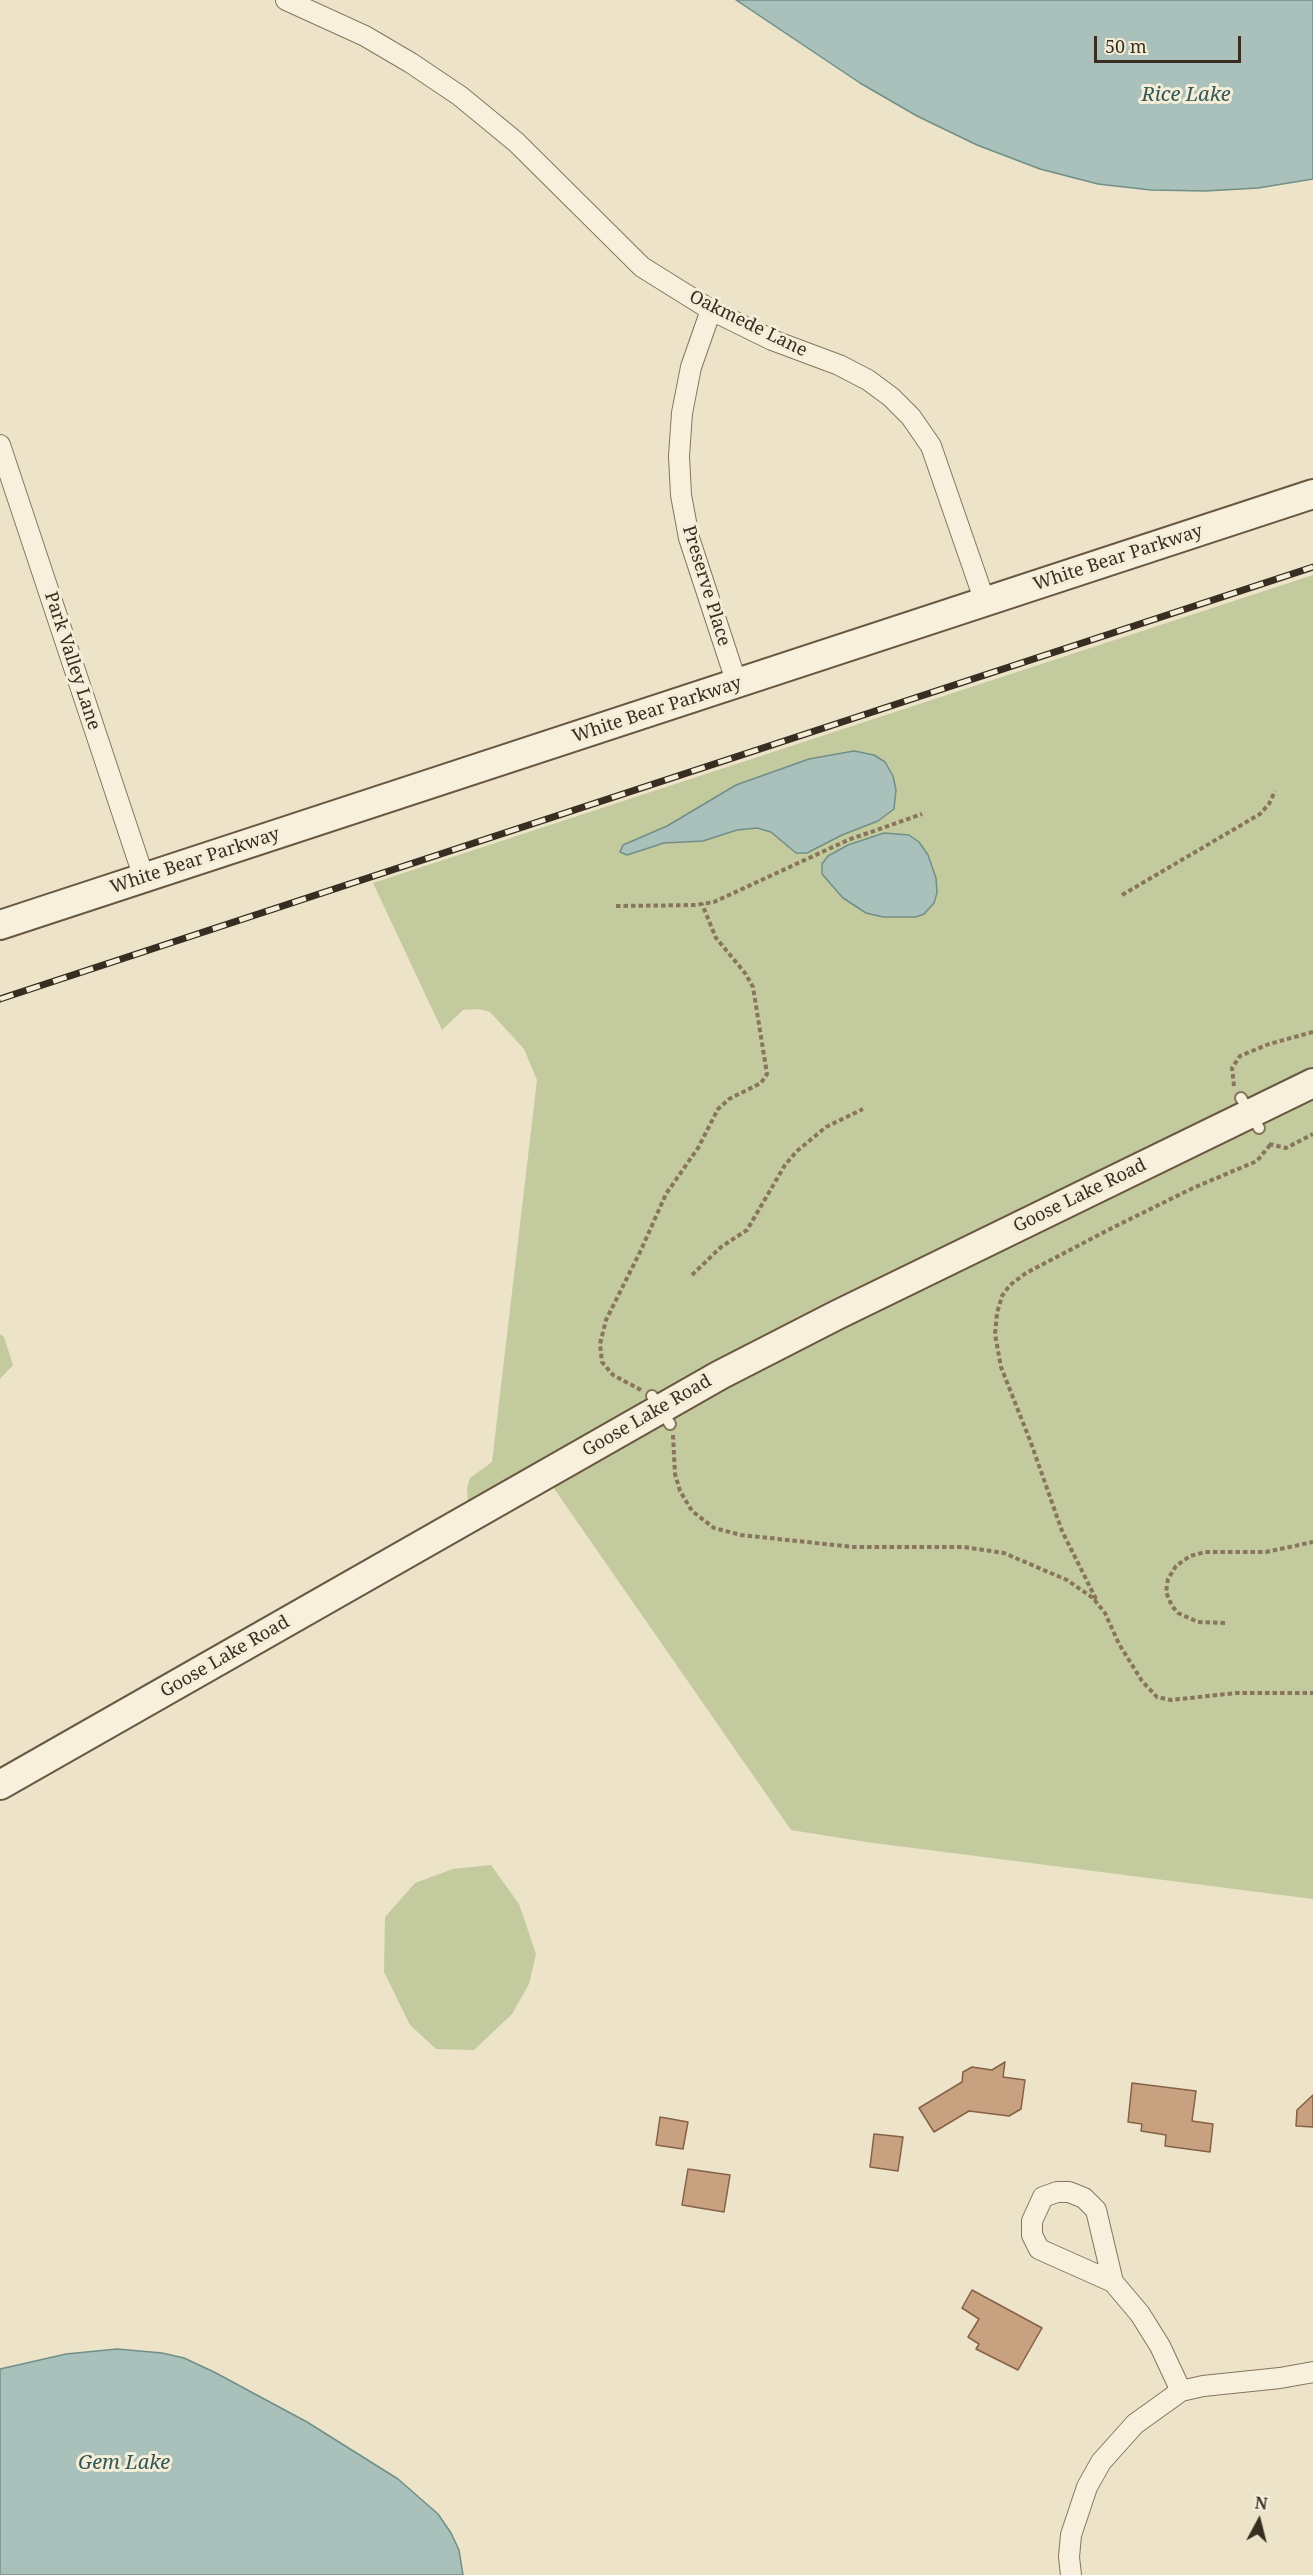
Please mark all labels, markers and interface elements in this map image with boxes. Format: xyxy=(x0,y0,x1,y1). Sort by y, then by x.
scale bar xyxy=(1097,24,1244,62)
text: 50 m xyxy=(1105,34,1147,58)
water label: Rice Lake xyxy=(1141,83,1231,107)
street label: Oakmede Lane xyxy=(685,286,811,362)
street label: White Bear Parkway xyxy=(1031,520,1205,596)
street label: Preserve Place xyxy=(677,523,735,649)
street label: Park Valley Lane xyxy=(39,589,105,733)
street label: White Bear Parkway xyxy=(570,672,744,748)
street label: White Bear Parkway xyxy=(108,823,282,899)
street label: Goose Lake Road xyxy=(1010,1154,1150,1238)
street label: Goose Lake Road xyxy=(579,1370,715,1462)
street label: Goose Lake Road xyxy=(157,1611,293,1703)
water label: Gem Lake xyxy=(78,2451,170,2475)
north arrow xyxy=(1229,2491,1289,2551)
text: N xyxy=(1254,2491,1269,2515)

